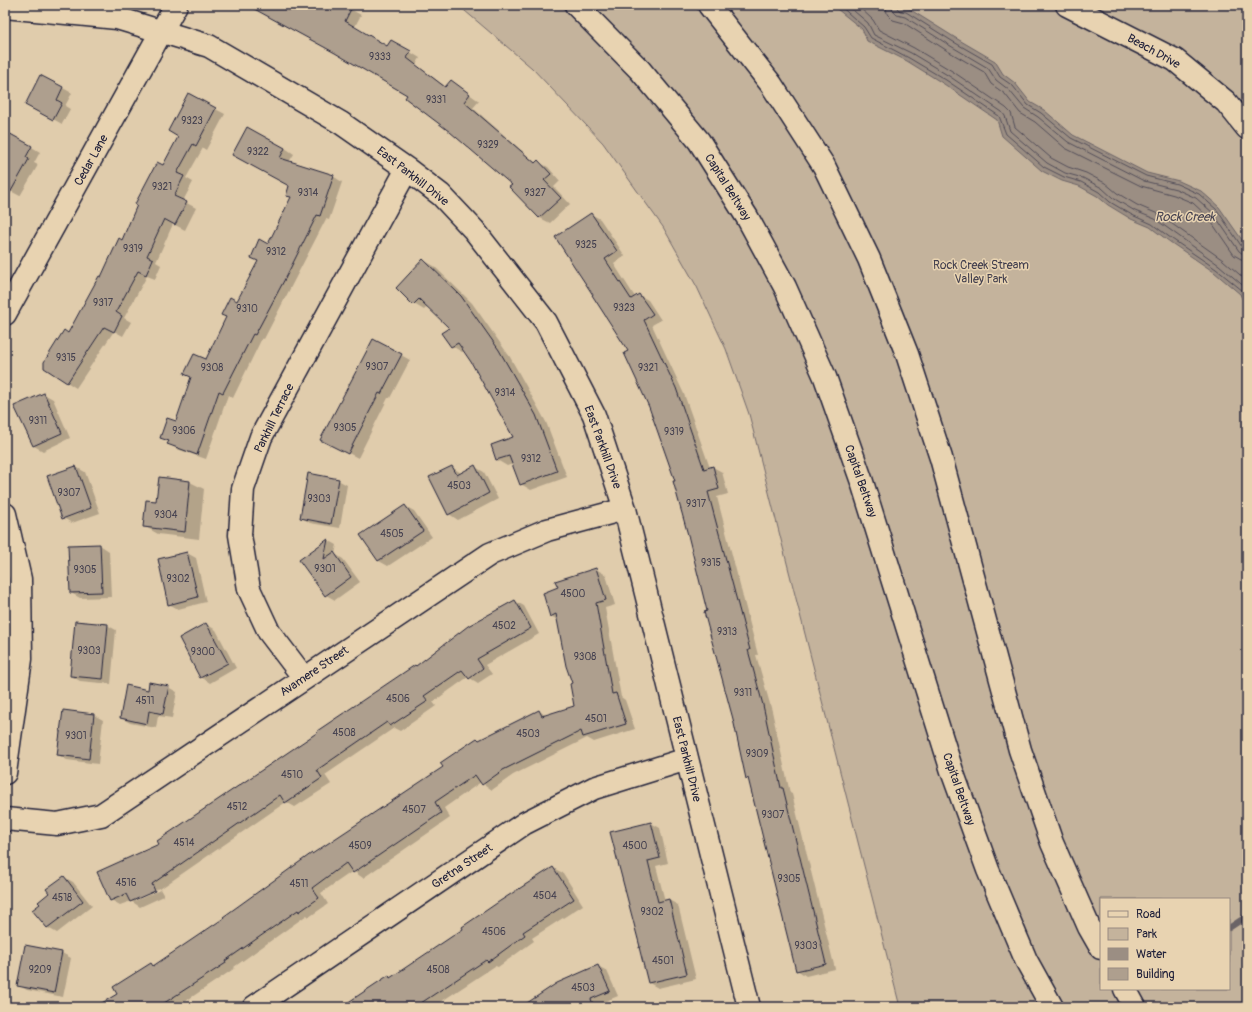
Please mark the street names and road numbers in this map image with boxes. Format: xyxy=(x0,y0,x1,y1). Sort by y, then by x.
street label: Beach Drive xyxy=(1125,31,1183,72)
street label: Cedar Lane xyxy=(71,132,112,189)
street label: East Parkhill Drive xyxy=(374,144,452,209)
street label: Capital Beltway xyxy=(701,151,754,223)
street label: Parkhill Terrace xyxy=(251,381,298,455)
street label: East Parkhill Drive xyxy=(581,404,625,491)
street label: Capital Beltway xyxy=(841,443,880,519)
street label: Avamere Street xyxy=(277,643,352,700)
street label: East Parkhill Drive xyxy=(669,715,704,803)
street label: Capital Beltway xyxy=(939,751,978,827)
street label: Gretna Street xyxy=(429,840,496,892)

